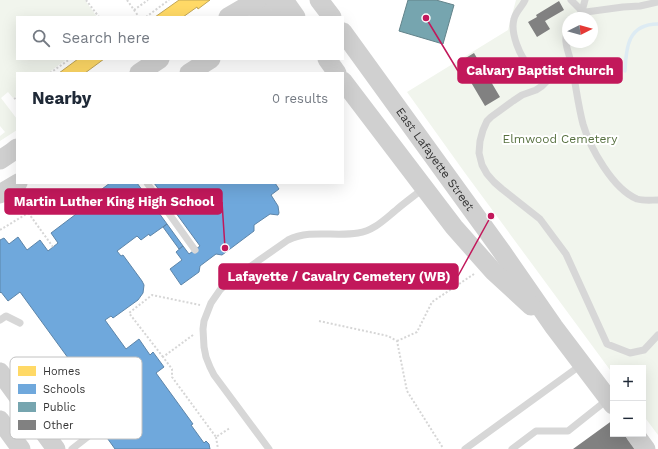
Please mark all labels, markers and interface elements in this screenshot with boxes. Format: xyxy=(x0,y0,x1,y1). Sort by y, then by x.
north arrow xyxy=(562,12,598,48)
search box xyxy=(16,16,344,60)
icon: search xyxy=(30,27,52,49)
text: Search here xyxy=(62,29,150,47)
callout: Calvary Baptist Church xyxy=(458,58,622,83)
text: Calvary Baptist Church xyxy=(466,63,614,78)
text: Nearby xyxy=(32,88,91,108)
text: 0 results xyxy=(272,91,328,106)
street label: East Lafayette Street xyxy=(393,105,477,214)
park label: Elmwood Cemetery xyxy=(503,132,618,146)
callout: Martin Luther King High School xyxy=(5,189,222,214)
text: Martin Luther King High School xyxy=(14,194,215,209)
callout: Lafayette / Cavalry Cemetery (WB) xyxy=(219,264,458,289)
text: Lafayette / Cavalry Cemetery (WB) xyxy=(227,269,451,284)
legend xyxy=(10,357,142,439)
text: Homes xyxy=(43,365,80,378)
map controls xyxy=(610,365,646,437)
button: + xyxy=(610,365,646,401)
text: Schools xyxy=(43,383,86,396)
text: Public xyxy=(43,401,76,414)
button: − xyxy=(610,401,646,437)
text: Other xyxy=(43,419,74,432)

